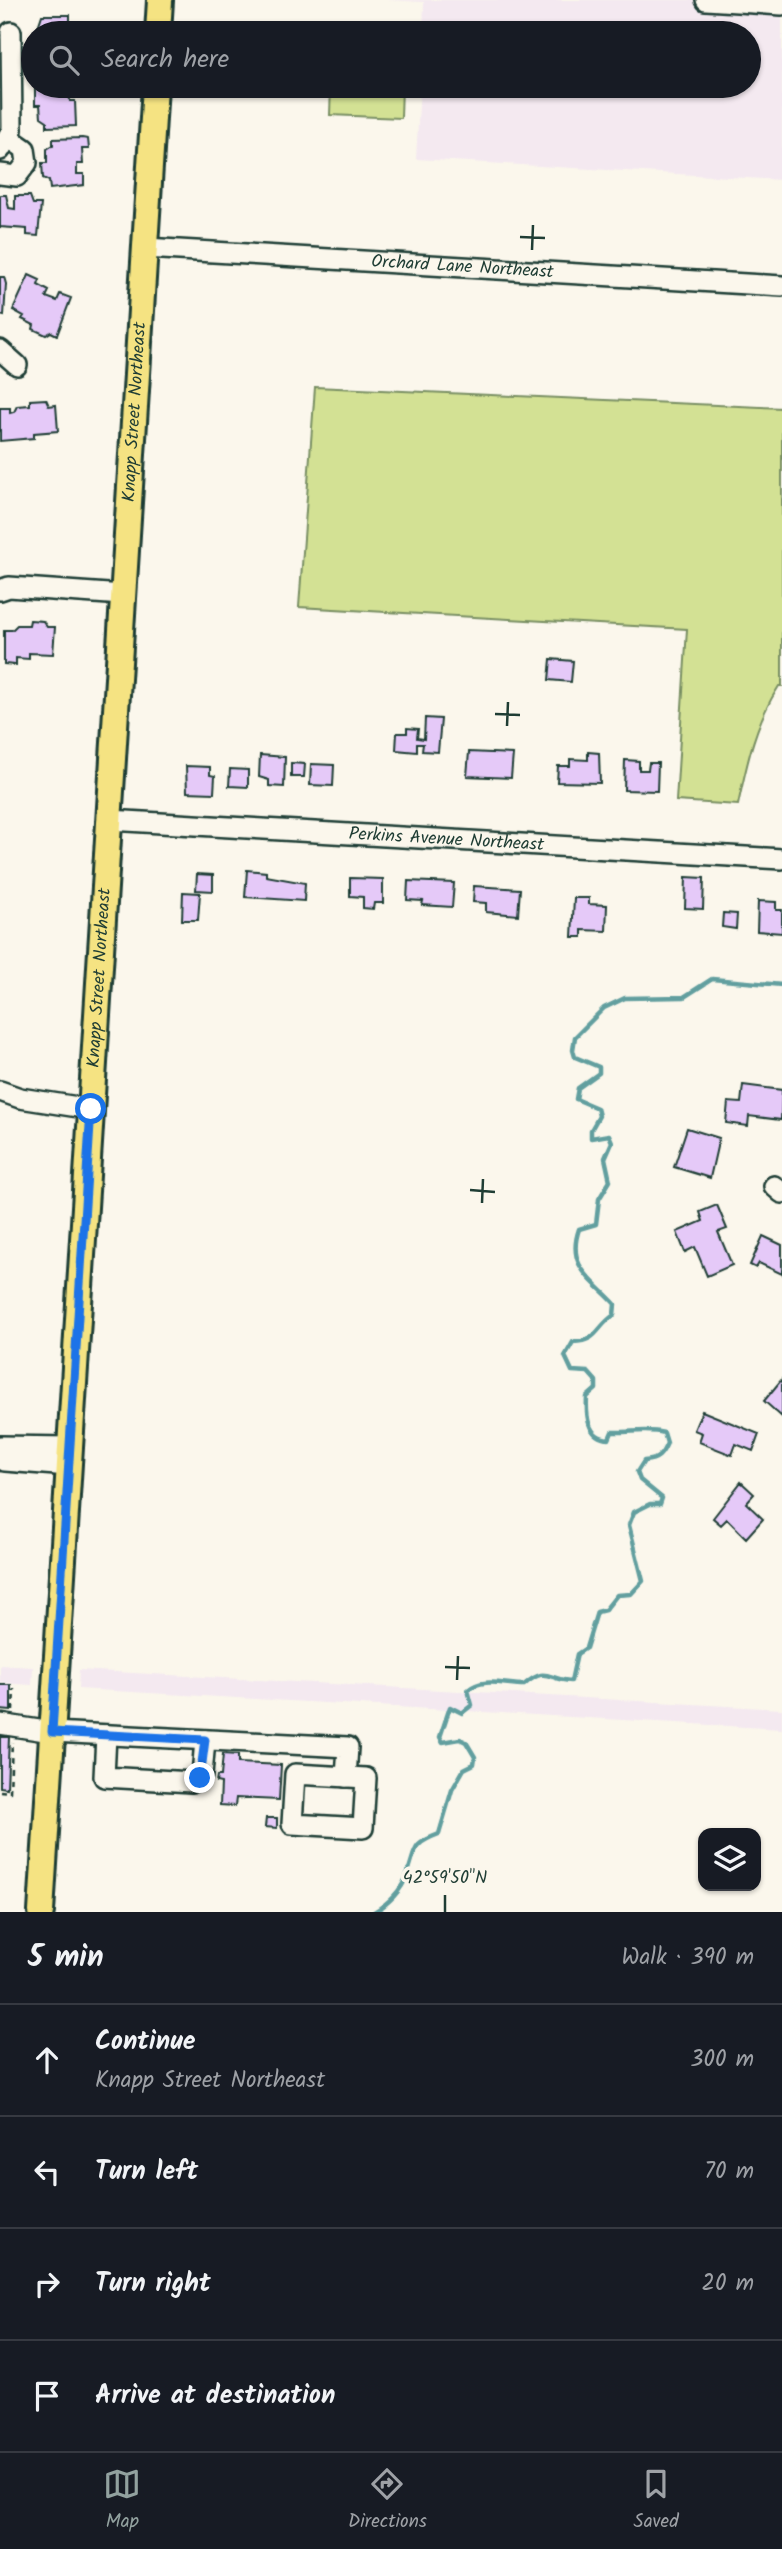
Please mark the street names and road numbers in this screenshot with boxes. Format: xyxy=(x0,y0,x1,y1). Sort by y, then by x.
street label: Orchard Lane Northeast xyxy=(370,247,556,287)
street label: Knapp Street Northeast xyxy=(115,320,155,503)
street label: Perkins Avenue Northeast xyxy=(348,819,546,860)
street label: Knapp Street Northeast xyxy=(79,886,119,1069)

